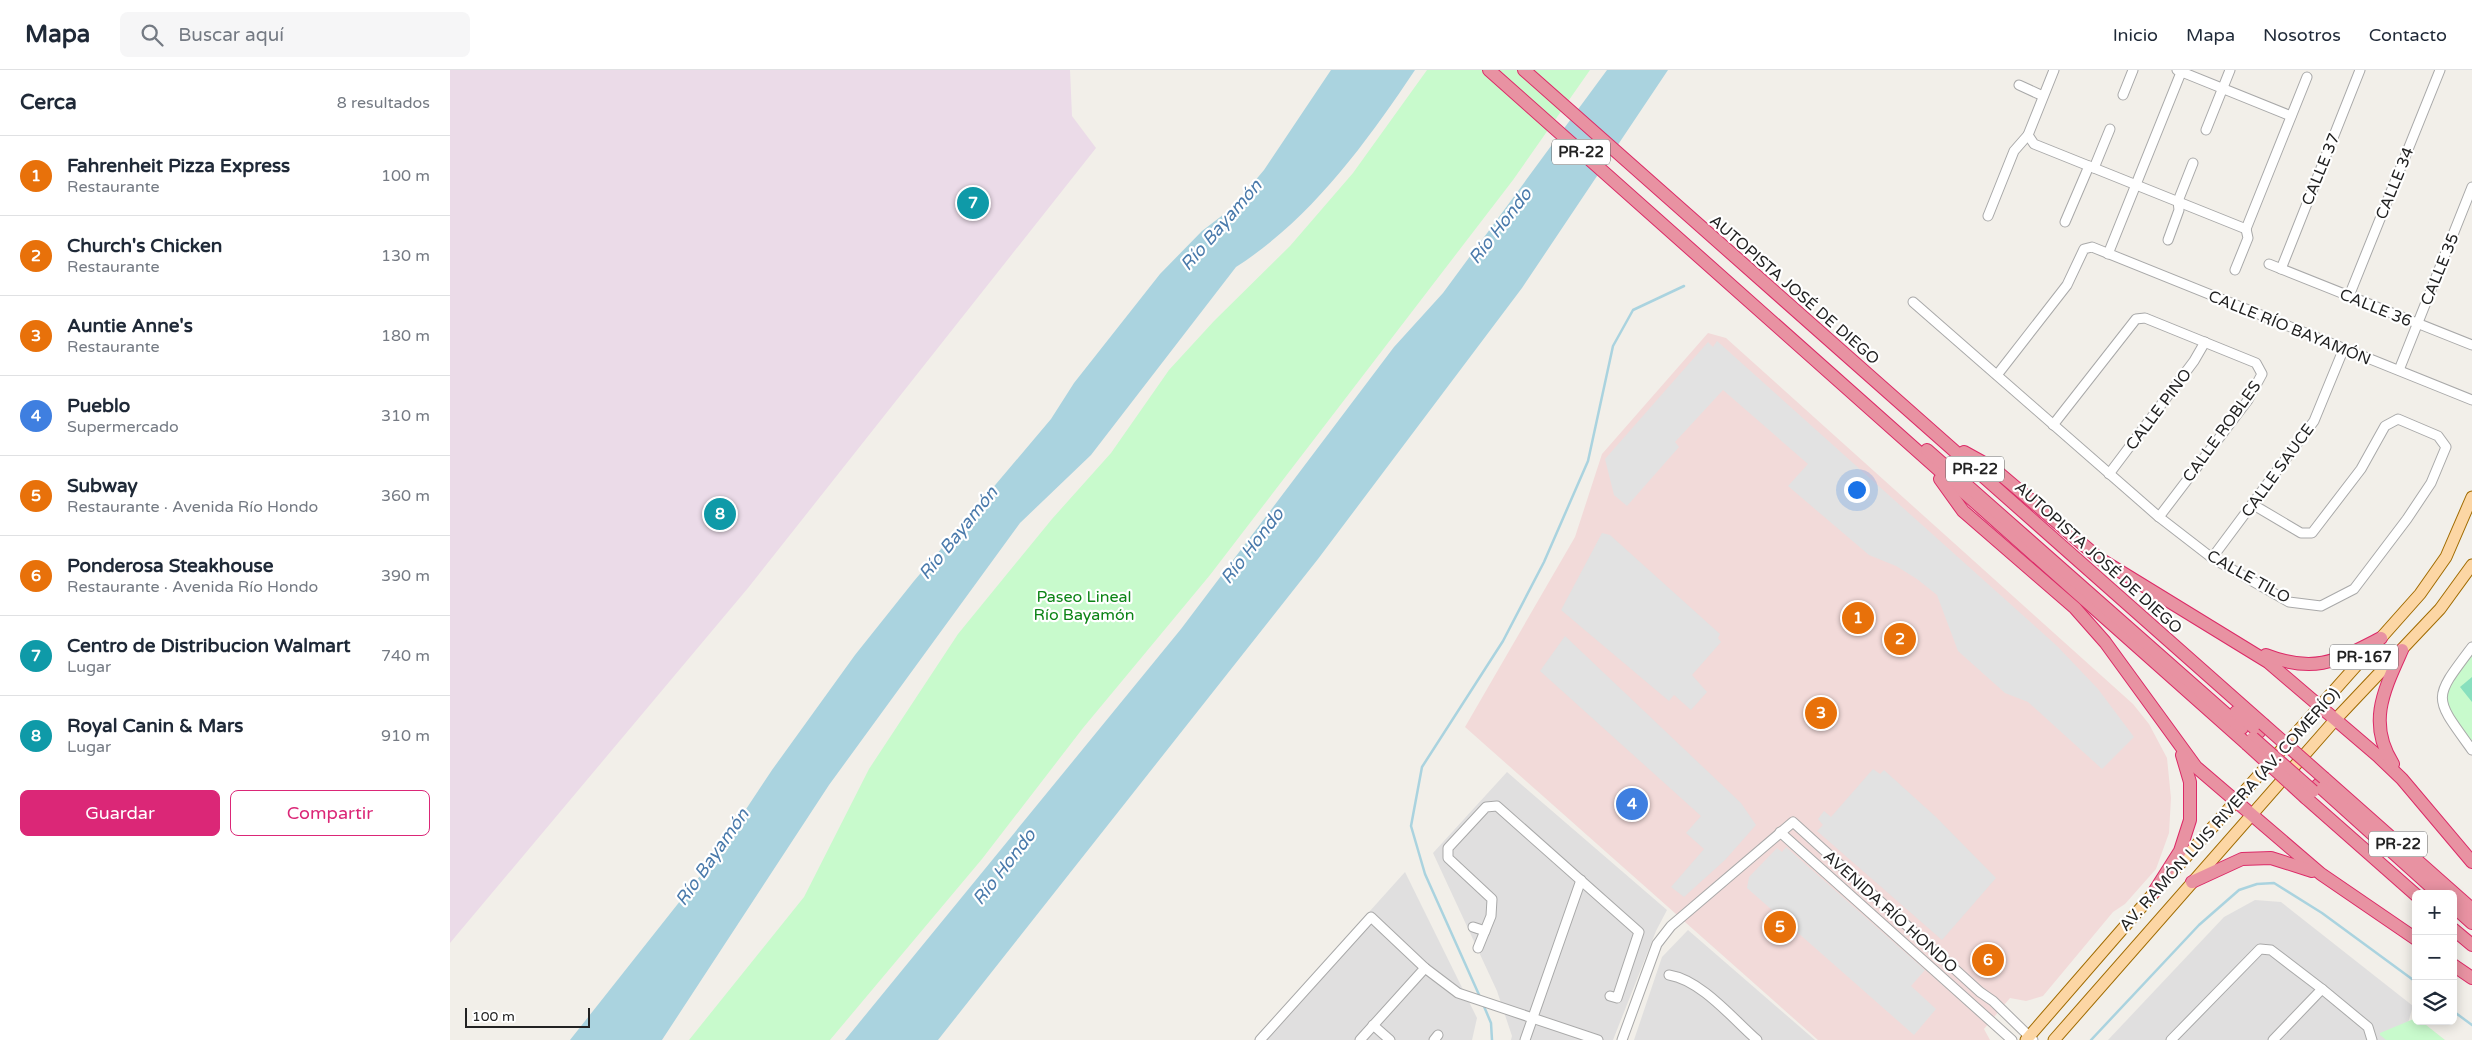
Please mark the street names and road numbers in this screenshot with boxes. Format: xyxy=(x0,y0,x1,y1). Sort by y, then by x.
street label: CALLE 37 xyxy=(2297,130,2344,208)
road number: PR-22 xyxy=(1552,140,1610,164)
street label: CALLE 34 xyxy=(2371,144,2418,222)
street label: AUTOPISTA JOSÉ DE DIEGO xyxy=(1705,211,1883,369)
street label: CALLE 35 xyxy=(2416,230,2463,308)
street label: CALLE 36 xyxy=(2337,284,2415,331)
street label: CALLE RÍO BAYAMÓN xyxy=(2205,286,2374,370)
street label: CALLE PINO xyxy=(2122,365,2196,454)
street label: CALLE ROBLES xyxy=(2178,377,2265,486)
street label: CALLE SAUCE xyxy=(2237,420,2318,521)
road number: PR-22 xyxy=(1946,456,2004,482)
street label: AUTOPISTA JOSÉ DE DIEGO xyxy=(2010,477,2186,638)
street label: CALLE TILO xyxy=(2203,546,2294,608)
road number: PR-167 xyxy=(2330,644,2398,670)
street label: AV. RAMÓN LUIS RIVERA (AV. COMERÍO) xyxy=(2115,684,2344,935)
road number: PR-22 xyxy=(2369,832,2427,856)
street label: AVENIDA RÍO HONDO xyxy=(1819,846,1962,977)

